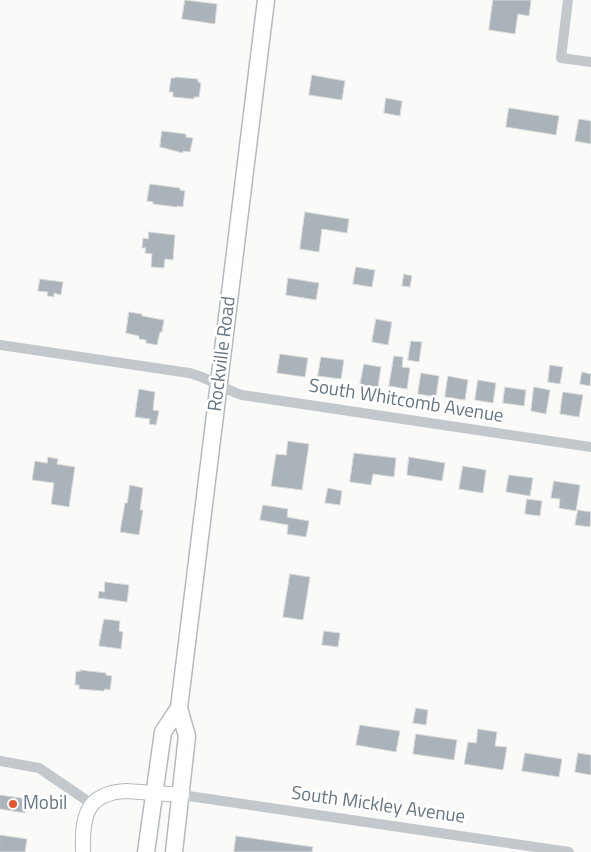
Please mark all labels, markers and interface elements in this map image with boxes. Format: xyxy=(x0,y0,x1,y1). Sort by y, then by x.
street label: Rockville Road xyxy=(205,295,241,413)
street label: South Whitcomb Avenue xyxy=(307,375,505,429)
street label: South Mickley Avenue xyxy=(289,782,467,830)
place label: Mobil xyxy=(23,793,67,815)
marker: Mobil xyxy=(7,798,19,810)

